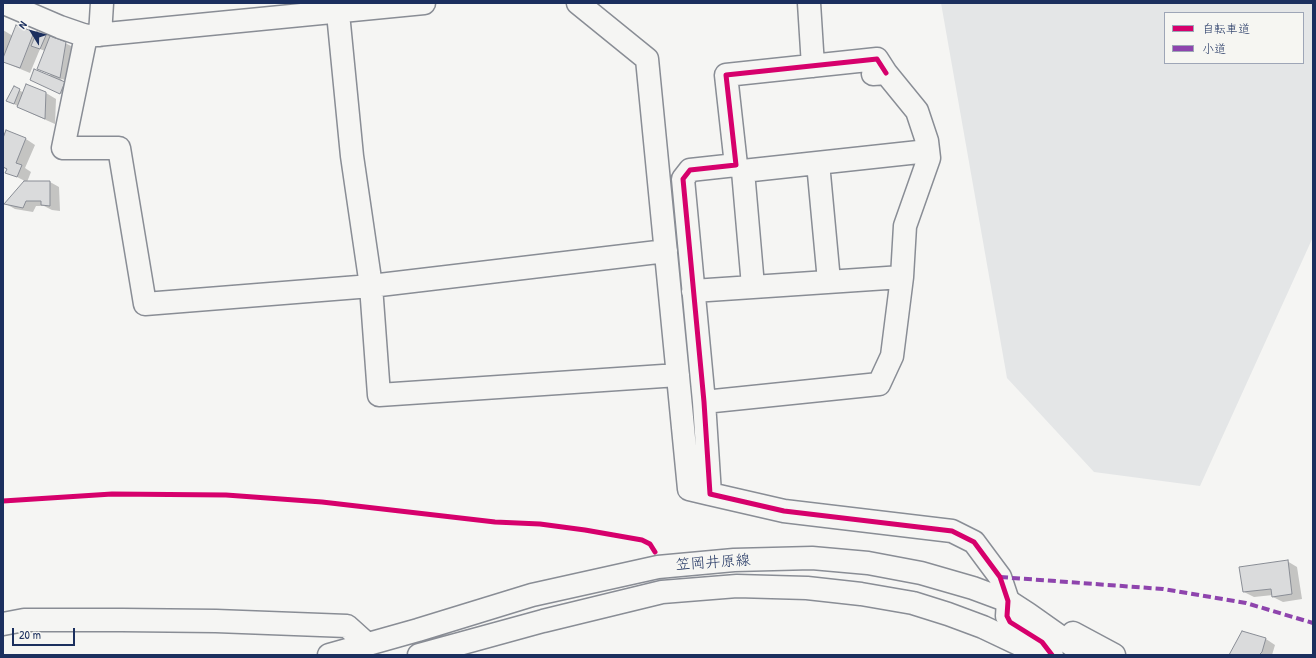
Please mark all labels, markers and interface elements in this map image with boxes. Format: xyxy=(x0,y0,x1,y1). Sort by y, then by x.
north arrow xyxy=(12,12,52,52)
legend xyxy=(1164,12,1304,64)
text: N xyxy=(15,18,30,31)
text: 自転車道 xyxy=(1202,20,1250,37)
text: 小道 xyxy=(1202,40,1226,57)
street label: 笠岡井原線 xyxy=(675,551,751,575)
scale bar xyxy=(14,620,77,646)
text: 20 m xyxy=(19,626,41,643)

